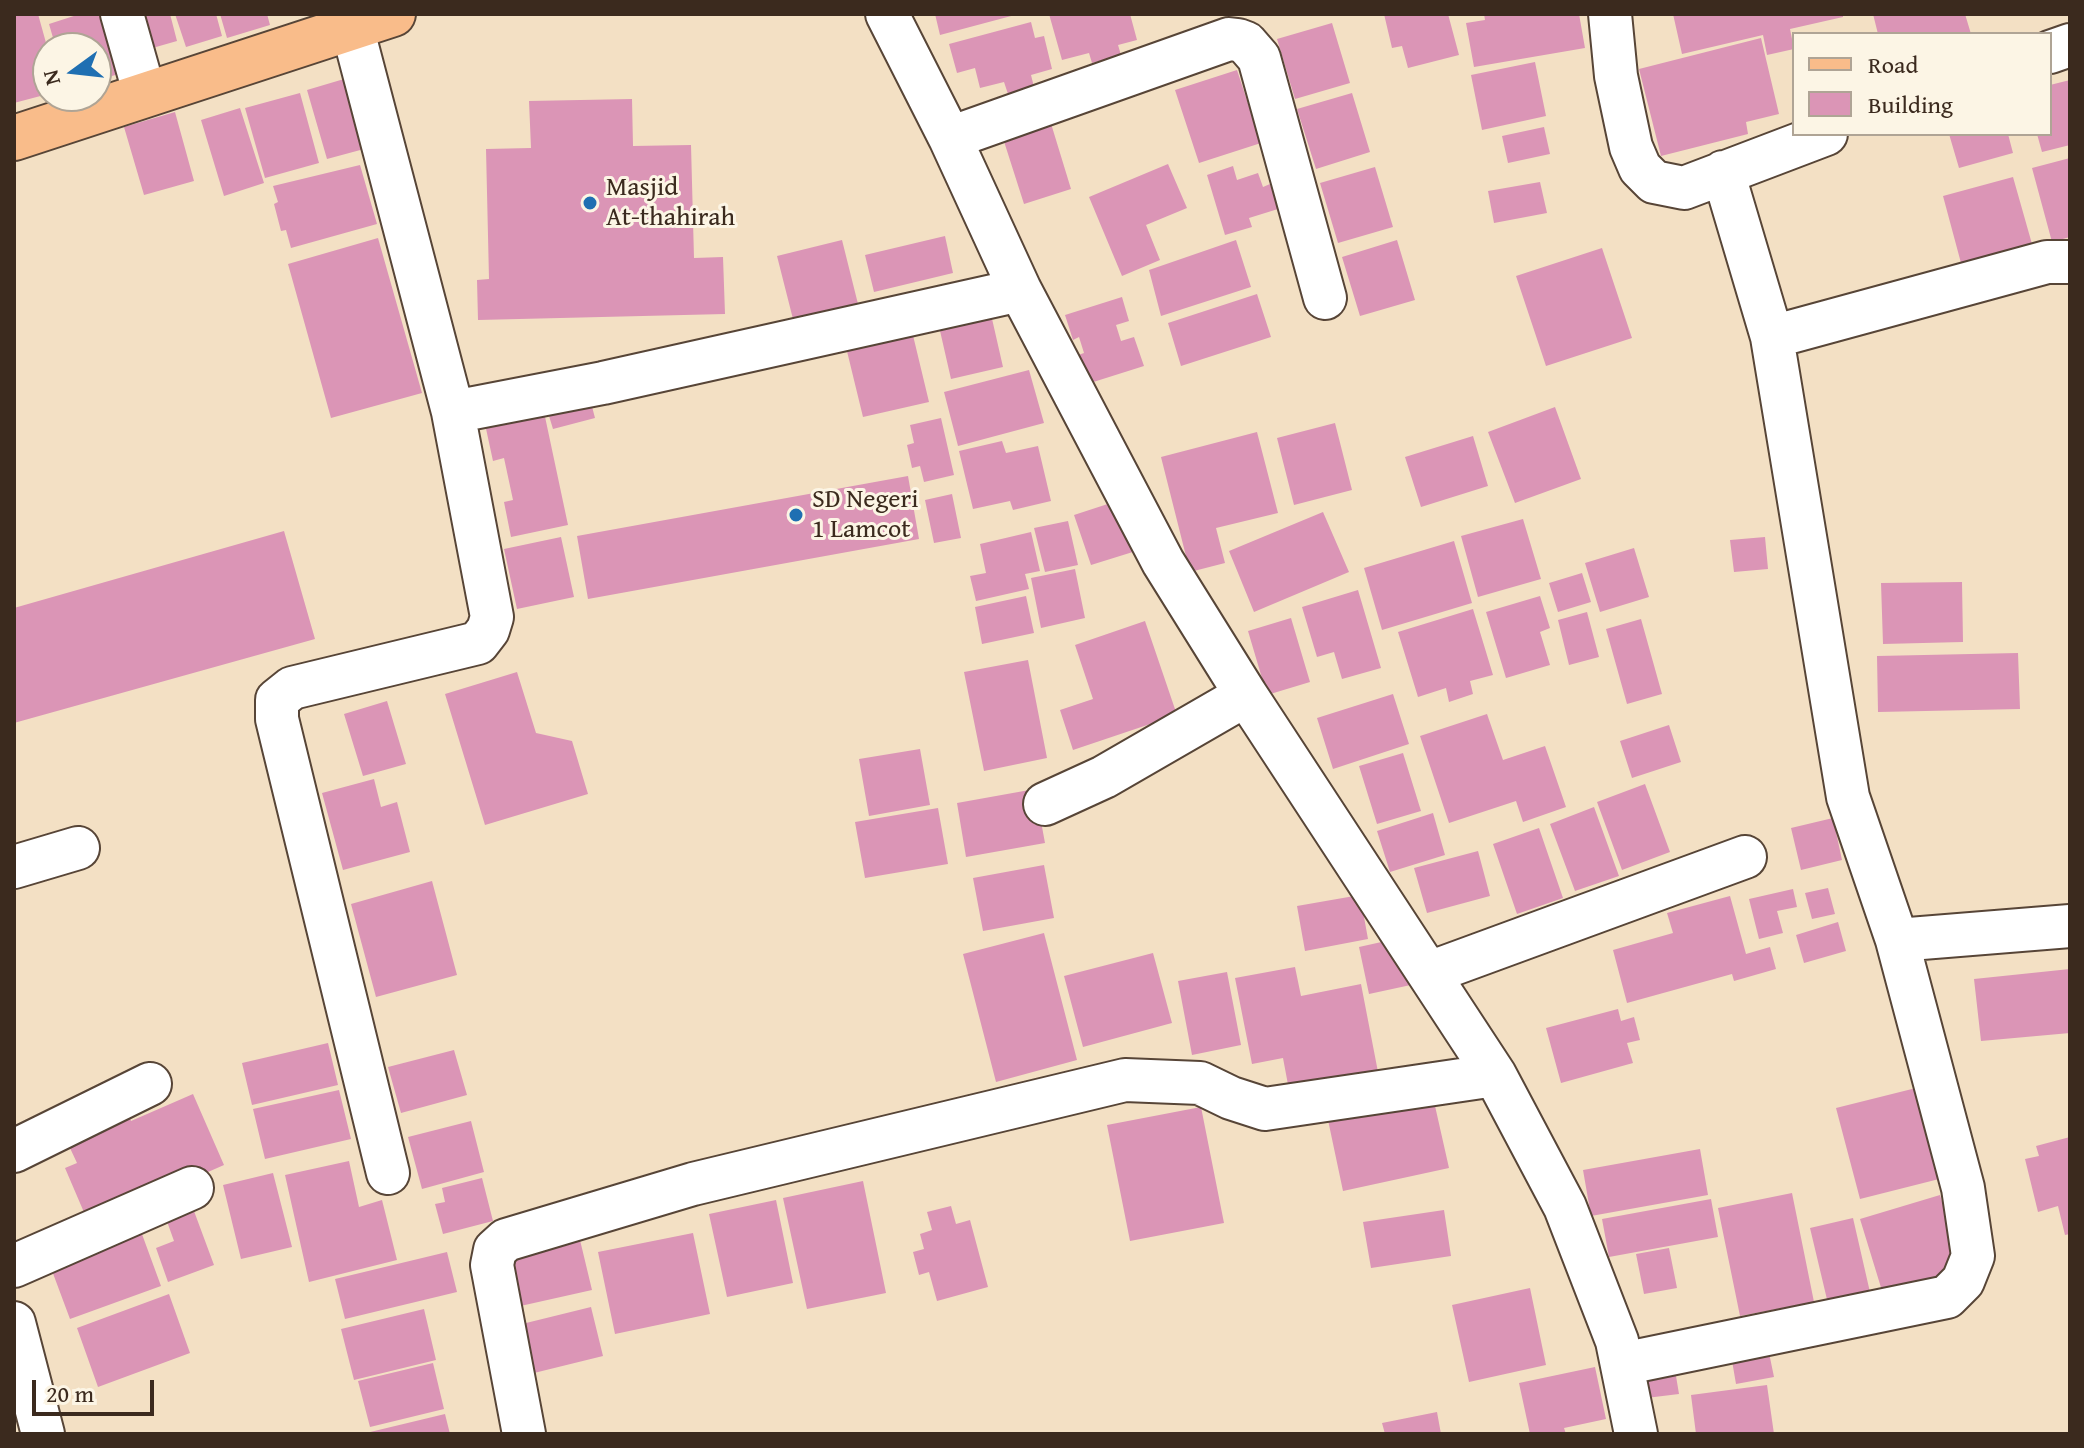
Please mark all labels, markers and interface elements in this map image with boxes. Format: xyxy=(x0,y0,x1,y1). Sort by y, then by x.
north arrow xyxy=(32,32,112,112)
legend xyxy=(1792,32,2052,136)
text: Road xyxy=(1868,47,1918,82)
text: N xyxy=(33,66,68,89)
text: Building xyxy=(1868,87,1953,122)
place label: Masjid At-thahirah xyxy=(606,172,735,234)
marker: Masjid At-thahirah xyxy=(581,194,599,212)
place label: SD Negeri 1 Lamcot xyxy=(812,484,919,546)
marker: SD Negeri 1 Lamcot xyxy=(787,506,805,524)
scale bar xyxy=(36,1364,158,1414)
text: 20 m xyxy=(46,1376,94,1411)

